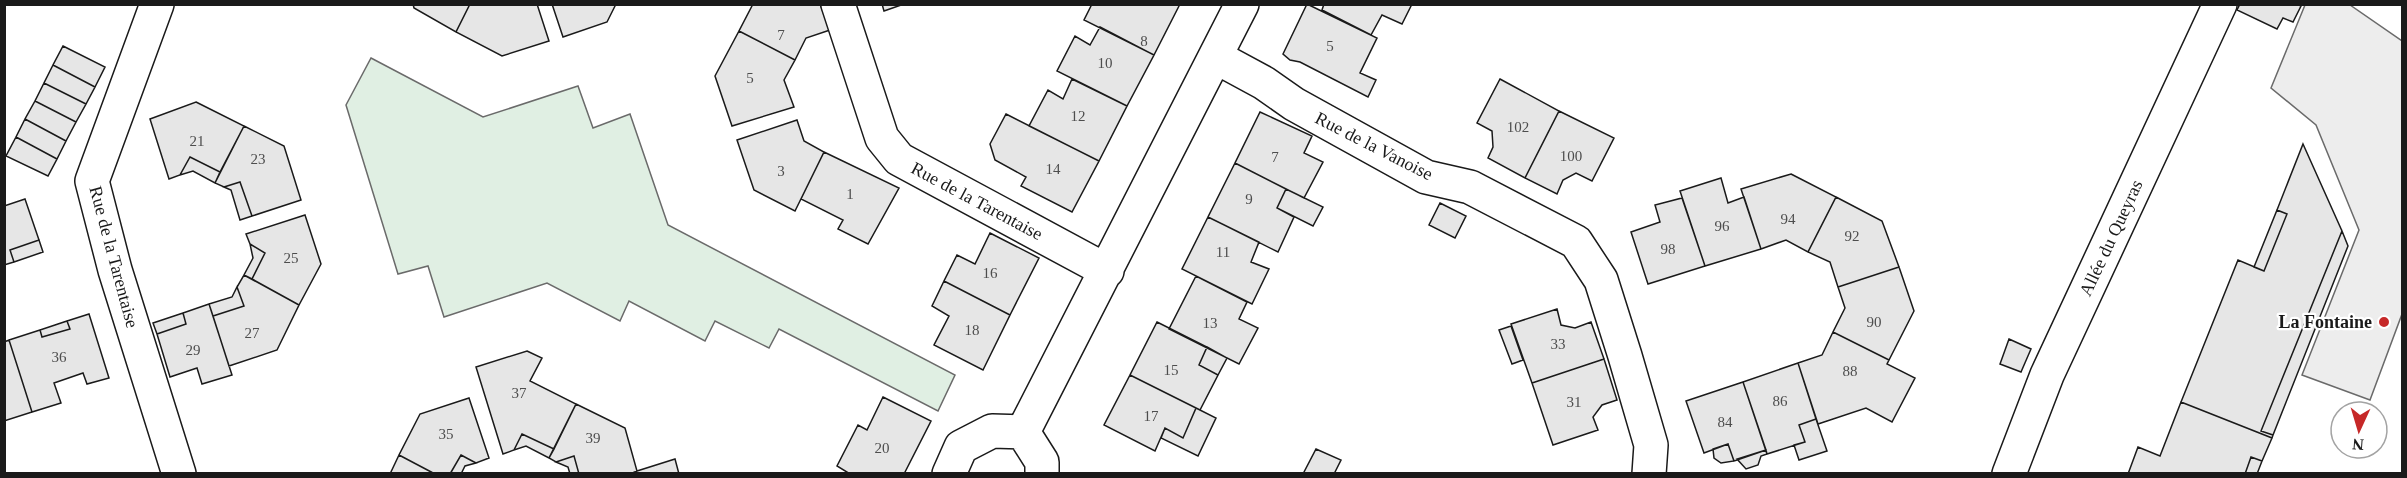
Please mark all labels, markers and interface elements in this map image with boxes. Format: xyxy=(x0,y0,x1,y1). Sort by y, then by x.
house number: 7 xyxy=(777,27,785,43)
house number: 8 xyxy=(1140,33,1148,49)
house number: 5 xyxy=(1326,38,1334,54)
house number: 10 xyxy=(1098,55,1113,71)
house number: 5 xyxy=(746,70,754,86)
house number: 12 xyxy=(1071,108,1086,124)
street label: Rue de la Vanoise xyxy=(1312,108,1436,184)
house number: 102 xyxy=(1507,119,1529,135)
house number: 21 xyxy=(190,133,205,149)
house number: 100 xyxy=(1560,148,1582,164)
house number: 7 xyxy=(1271,149,1279,165)
house number: 23 xyxy=(251,151,266,167)
street label: Rue de la Tarentaise xyxy=(908,158,1046,244)
house number: 14 xyxy=(1046,161,1061,177)
house number: 3 xyxy=(777,163,785,179)
street label: Allée du Queyras xyxy=(2075,177,2147,299)
street label: Rue de la Tarentaise xyxy=(85,184,143,330)
house number: 1 xyxy=(846,186,854,202)
house number: 9 xyxy=(1245,191,1253,207)
house number: 94 xyxy=(1781,211,1796,227)
house number: 96 xyxy=(1715,218,1730,234)
house number: 92 xyxy=(1845,228,1860,244)
house number: 98 xyxy=(1661,241,1676,257)
house number: 11 xyxy=(1216,244,1230,260)
house number: 25 xyxy=(284,250,299,266)
house number: 16 xyxy=(983,265,998,281)
place label: La Fontaine xyxy=(2278,312,2372,332)
house number: 90 xyxy=(1867,314,1882,330)
house number: 13 xyxy=(1203,315,1218,331)
marker: La Fontaine xyxy=(2377,315,2391,329)
house number: 18 xyxy=(965,322,980,338)
house number: 27 xyxy=(245,325,260,341)
house number: 33 xyxy=(1551,336,1566,352)
house number: 29 xyxy=(186,342,201,358)
house number: 36 xyxy=(52,349,67,365)
house number: 15 xyxy=(1164,362,1179,378)
house number: 88 xyxy=(1843,363,1858,379)
house number: 37 xyxy=(512,385,527,401)
house number: 86 xyxy=(1773,393,1788,409)
house number: 31 xyxy=(1567,394,1582,410)
north arrow xyxy=(2329,400,2389,460)
house number: 17 xyxy=(1144,408,1159,424)
house number: 84 xyxy=(1718,414,1733,430)
house number: 35 xyxy=(439,426,454,442)
house number: 39 xyxy=(586,430,601,446)
text: N xyxy=(2351,436,2364,453)
house number: 20 xyxy=(875,440,890,456)

